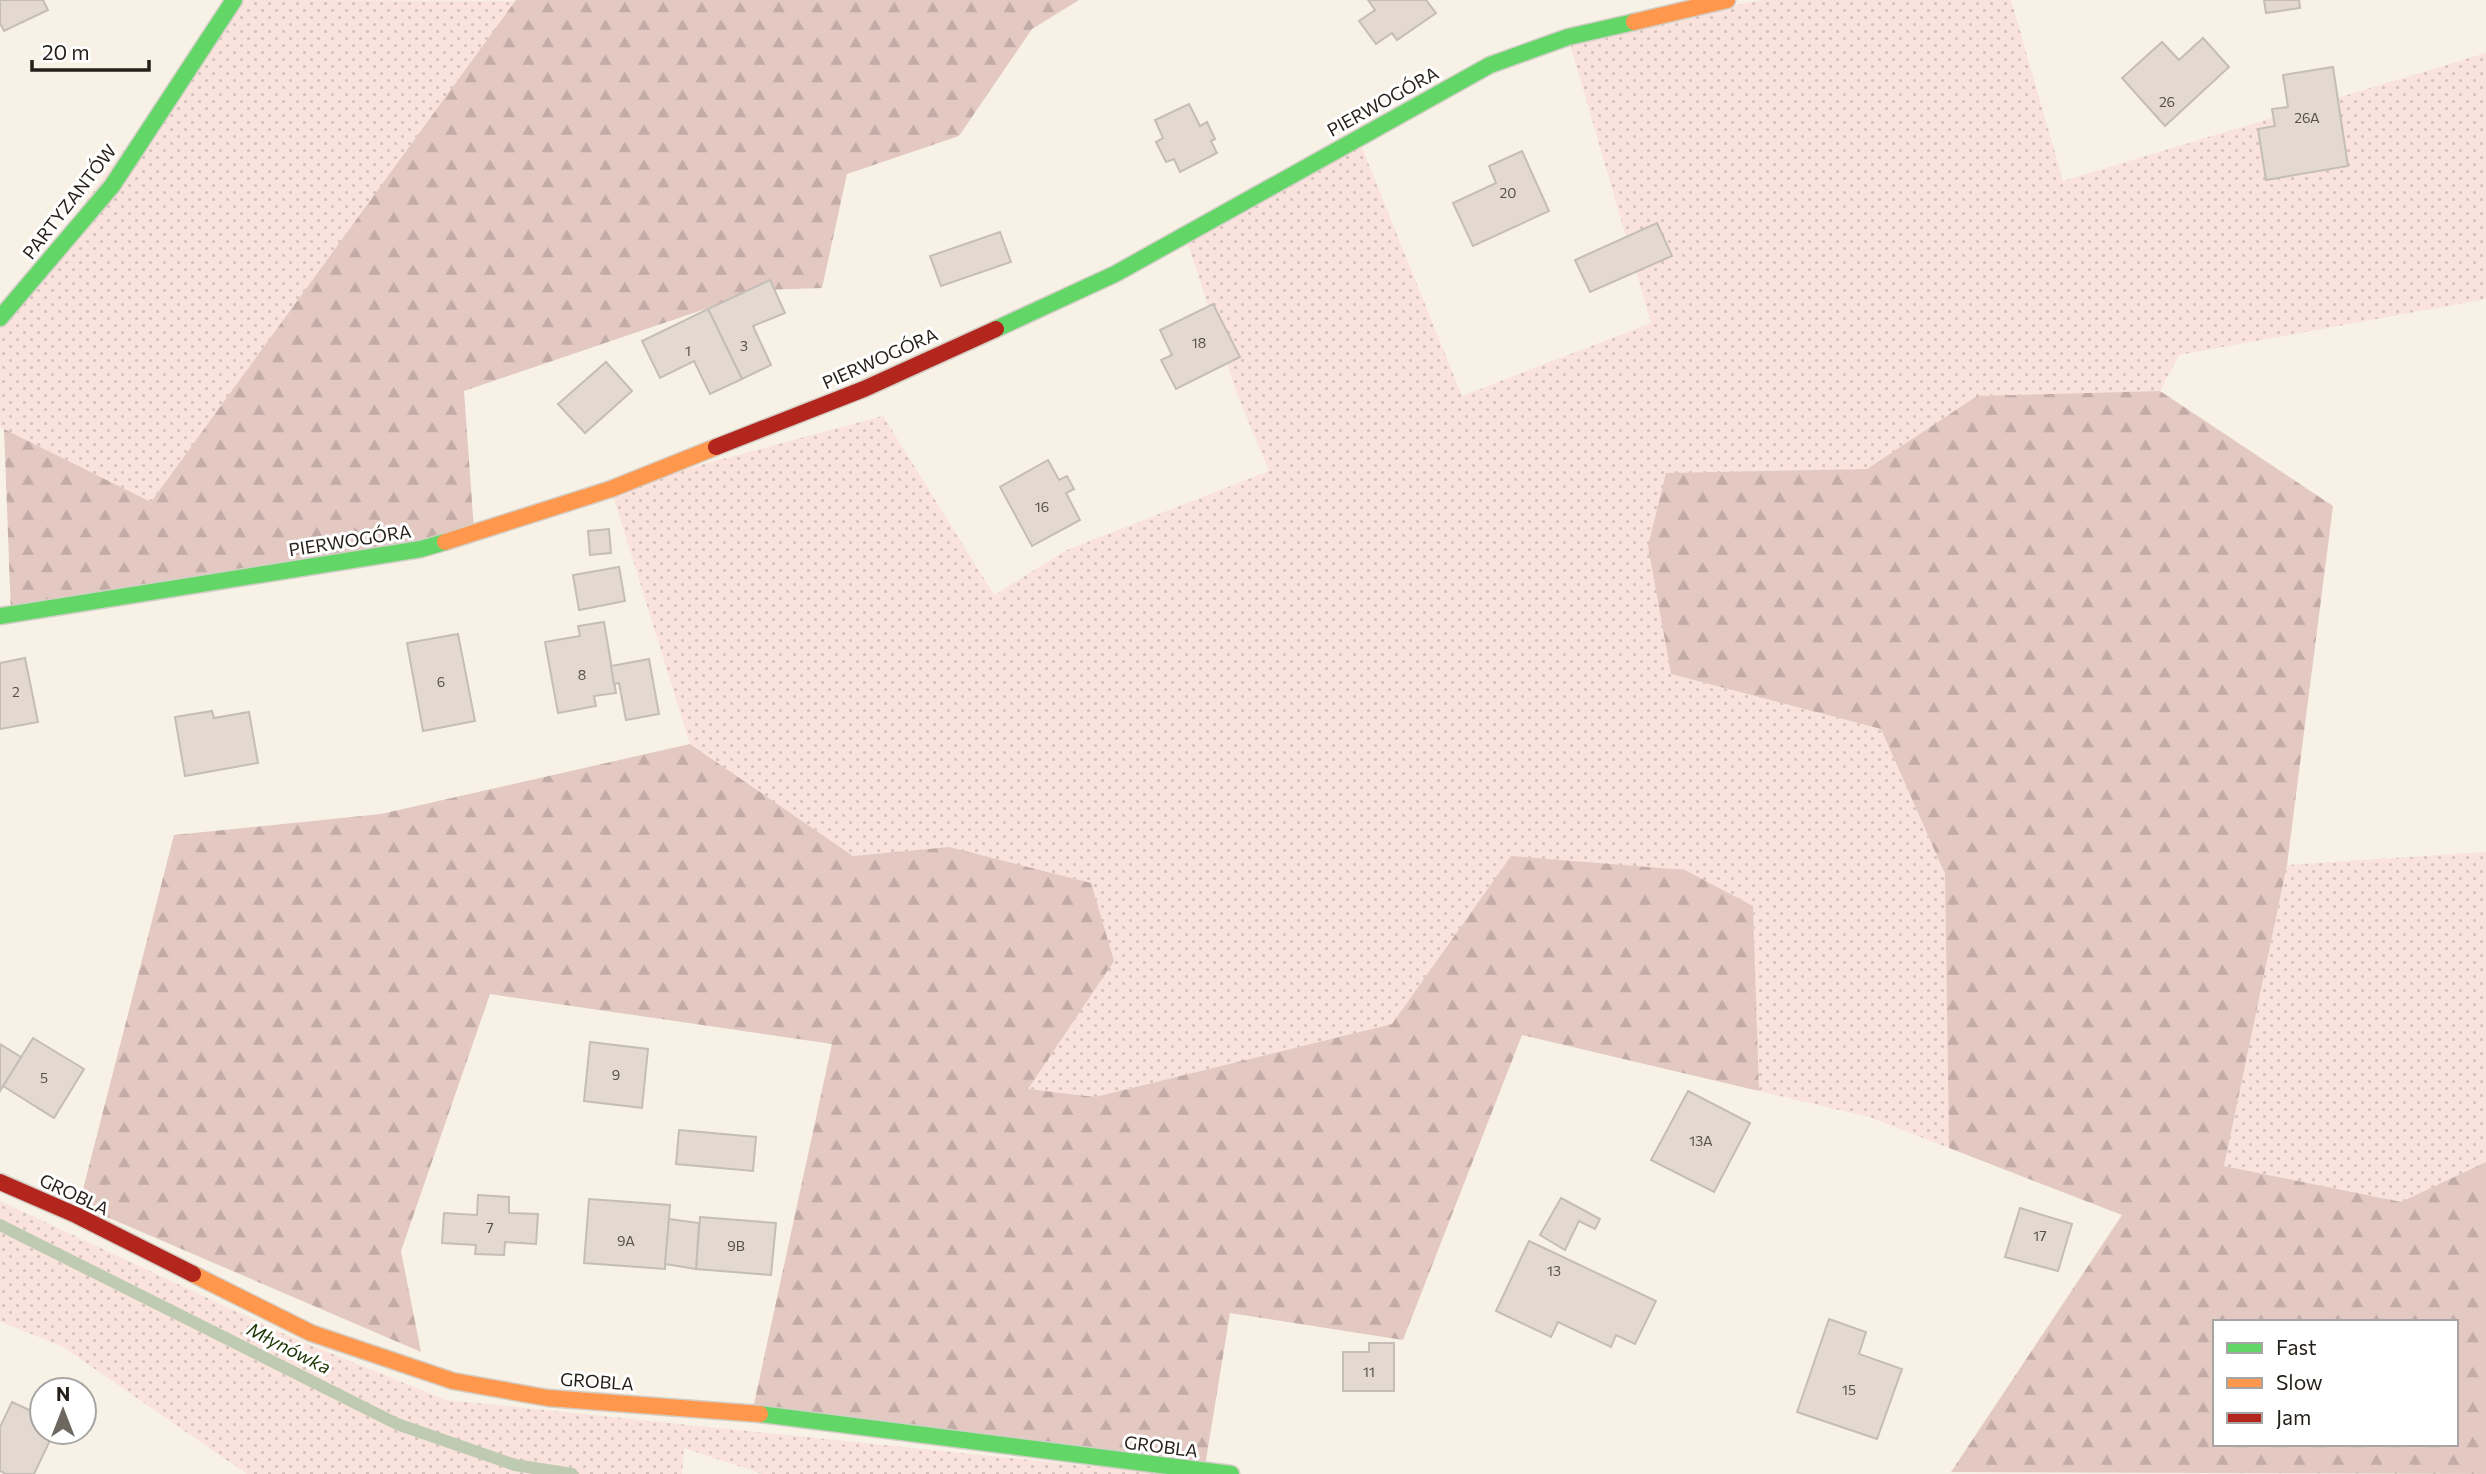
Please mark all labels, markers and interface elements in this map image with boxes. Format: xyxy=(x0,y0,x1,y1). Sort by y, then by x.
scale bar xyxy=(32,28,149,72)
text: 20 m xyxy=(42,39,90,64)
street label: PIERWOGÓRA xyxy=(1323,61,1442,141)
house number: 26 xyxy=(2159,93,2175,110)
house number: 26A xyxy=(2294,109,2320,126)
street label: PARTYZANTÓW xyxy=(18,140,121,263)
house number: 20 xyxy=(1500,184,1516,201)
street label: PIERWOGÓRA xyxy=(819,323,941,393)
house number: 18 xyxy=(1192,334,1206,351)
house number: 3 xyxy=(740,337,748,354)
house number: 1 xyxy=(685,342,691,359)
house number: 16 xyxy=(1035,498,1049,515)
street label: PIERWOGÓRA xyxy=(287,519,413,561)
house number: 8 xyxy=(578,666,586,683)
house number: 6 xyxy=(437,673,445,690)
house number: 2 xyxy=(12,683,20,700)
house number: 9 xyxy=(612,1066,620,1083)
house number: 5 xyxy=(40,1069,48,1086)
house number: 13A xyxy=(1689,1132,1713,1149)
street label: GROBLA xyxy=(36,1168,113,1220)
house number: 7 xyxy=(486,1219,494,1236)
house number: 17 xyxy=(2033,1227,2047,1244)
house number: 9A xyxy=(617,1232,635,1249)
house number: 9B xyxy=(727,1237,745,1254)
house number: 13 xyxy=(1547,1262,1561,1279)
water label: Młynówka xyxy=(244,1317,335,1378)
legend xyxy=(2213,1320,2458,1446)
text: Fast xyxy=(2276,1334,2317,1359)
house number: 11 xyxy=(1363,1363,1375,1380)
street label: GROBLA xyxy=(559,1367,635,1395)
text: Slow xyxy=(2276,1369,2323,1394)
north arrow xyxy=(28,1376,98,1446)
house number: 15 xyxy=(1842,1381,1856,1398)
text: N xyxy=(56,1382,70,1405)
text: Jam xyxy=(2276,1404,2311,1429)
street label: GROBLA xyxy=(1123,1431,1199,1461)

